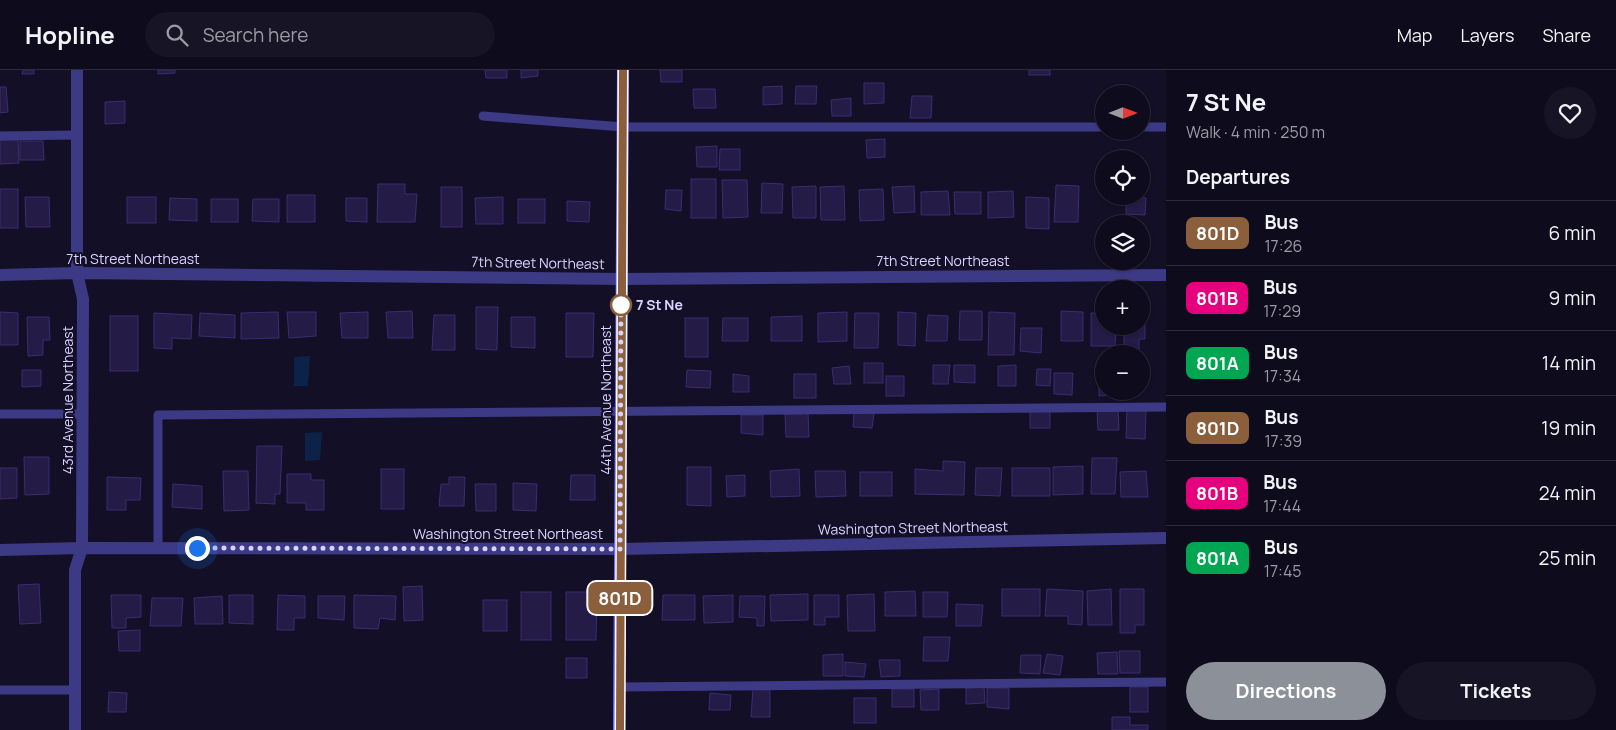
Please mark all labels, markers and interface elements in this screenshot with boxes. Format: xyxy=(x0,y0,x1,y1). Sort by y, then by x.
search box xyxy=(145,12,495,57)
text: Hopline xyxy=(25,18,115,51)
icon: search xyxy=(163,21,191,49)
text: Search here xyxy=(203,22,308,48)
text: Map xyxy=(1397,23,1432,47)
text: Layers xyxy=(1460,23,1514,47)
text: Share xyxy=(1542,23,1591,47)
north arrow xyxy=(1095,85,1150,140)
map controls xyxy=(1095,85,1150,400)
text: 7 St Ne xyxy=(1186,85,1266,118)
button: heart xyxy=(1544,87,1596,139)
text: Walk · 4 min · 250 m xyxy=(1186,121,1325,143)
button: locate xyxy=(1095,150,1150,205)
text: Departures xyxy=(1186,164,1290,190)
text: Bus xyxy=(1264,209,1299,235)
button: layers xyxy=(1095,215,1150,270)
text: 6 min xyxy=(1549,220,1596,246)
text: 801D xyxy=(1196,221,1239,245)
text: 17:26 xyxy=(1264,235,1302,257)
street label: 7th Street Northeast xyxy=(66,249,200,268)
street label: 7th Street Northeast xyxy=(876,251,1010,270)
street label: 7th Street Northeast xyxy=(471,252,605,273)
text: Bus xyxy=(1263,274,1297,300)
button: + xyxy=(1095,280,1150,335)
text: 9 min xyxy=(1549,285,1596,311)
text: 801B xyxy=(1196,286,1238,310)
marker: 7 St Ne xyxy=(610,294,632,316)
place label: 7 St Ne xyxy=(636,295,683,314)
text: 17:29 xyxy=(1263,300,1301,322)
street label: 43rd Avenue Northeast xyxy=(58,325,77,474)
street label: 44th Avenue Northeast xyxy=(596,325,615,475)
text: Bus xyxy=(1264,339,1298,365)
button: − xyxy=(1095,345,1150,400)
text: 14 min xyxy=(1542,350,1596,376)
text: 801A xyxy=(1196,351,1239,375)
text: 17:34 xyxy=(1264,365,1301,387)
text: Bus xyxy=(1264,404,1299,430)
text: 19 min xyxy=(1541,415,1596,441)
text: 801D xyxy=(1196,416,1239,440)
text: 17:39 xyxy=(1264,430,1302,452)
text: Bus xyxy=(1263,469,1297,495)
text: 24 min xyxy=(1539,480,1596,506)
text: 801B xyxy=(1196,481,1238,505)
text: 17:44 xyxy=(1263,495,1301,517)
street label: Washington Street Northeast xyxy=(818,516,1009,539)
street label: Washington Street Northeast xyxy=(413,524,603,543)
text: Bus xyxy=(1264,534,1298,560)
your location xyxy=(185,536,210,561)
text: 25 min xyxy=(1539,545,1596,571)
text: 801A xyxy=(1196,546,1239,570)
text: 17:45 xyxy=(1264,560,1302,582)
line badge: 801D xyxy=(585,582,655,614)
text: 801D xyxy=(598,586,642,610)
button: Directions xyxy=(1186,662,1386,720)
button: Tickets xyxy=(1396,662,1596,720)

